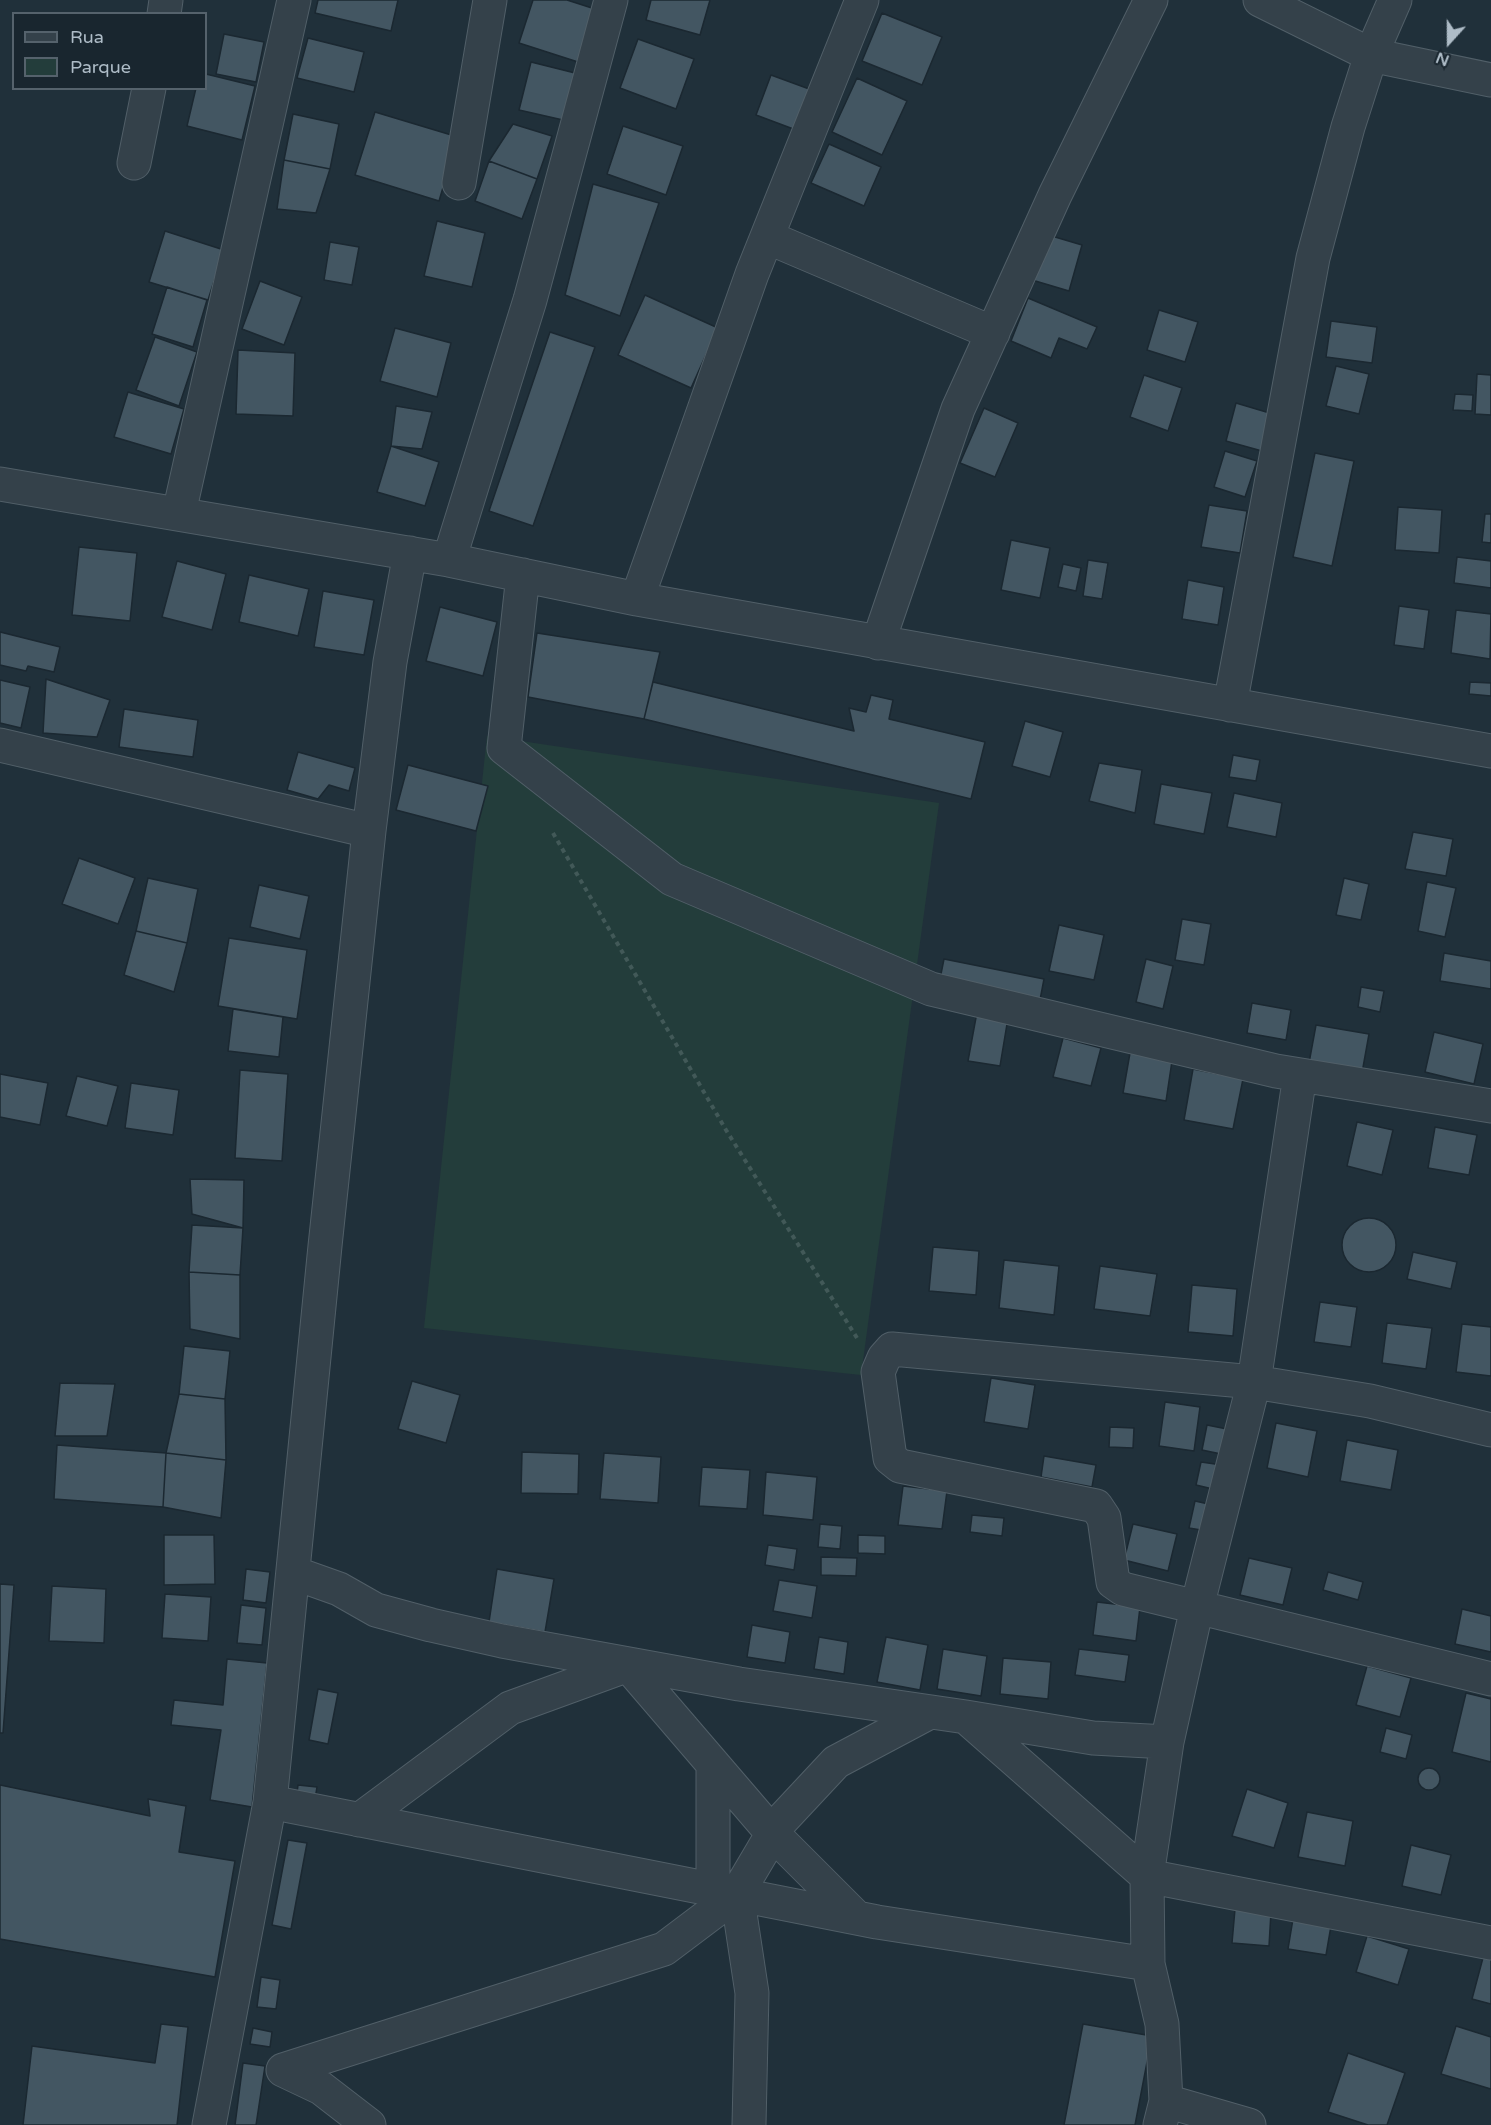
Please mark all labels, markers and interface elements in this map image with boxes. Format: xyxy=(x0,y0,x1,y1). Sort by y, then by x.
legend xyxy=(12,12,207,90)
north arrow xyxy=(1419,12,1479,72)
text: Rua xyxy=(70,26,104,48)
text: N xyxy=(1433,47,1452,70)
text: Parque xyxy=(70,56,131,78)

